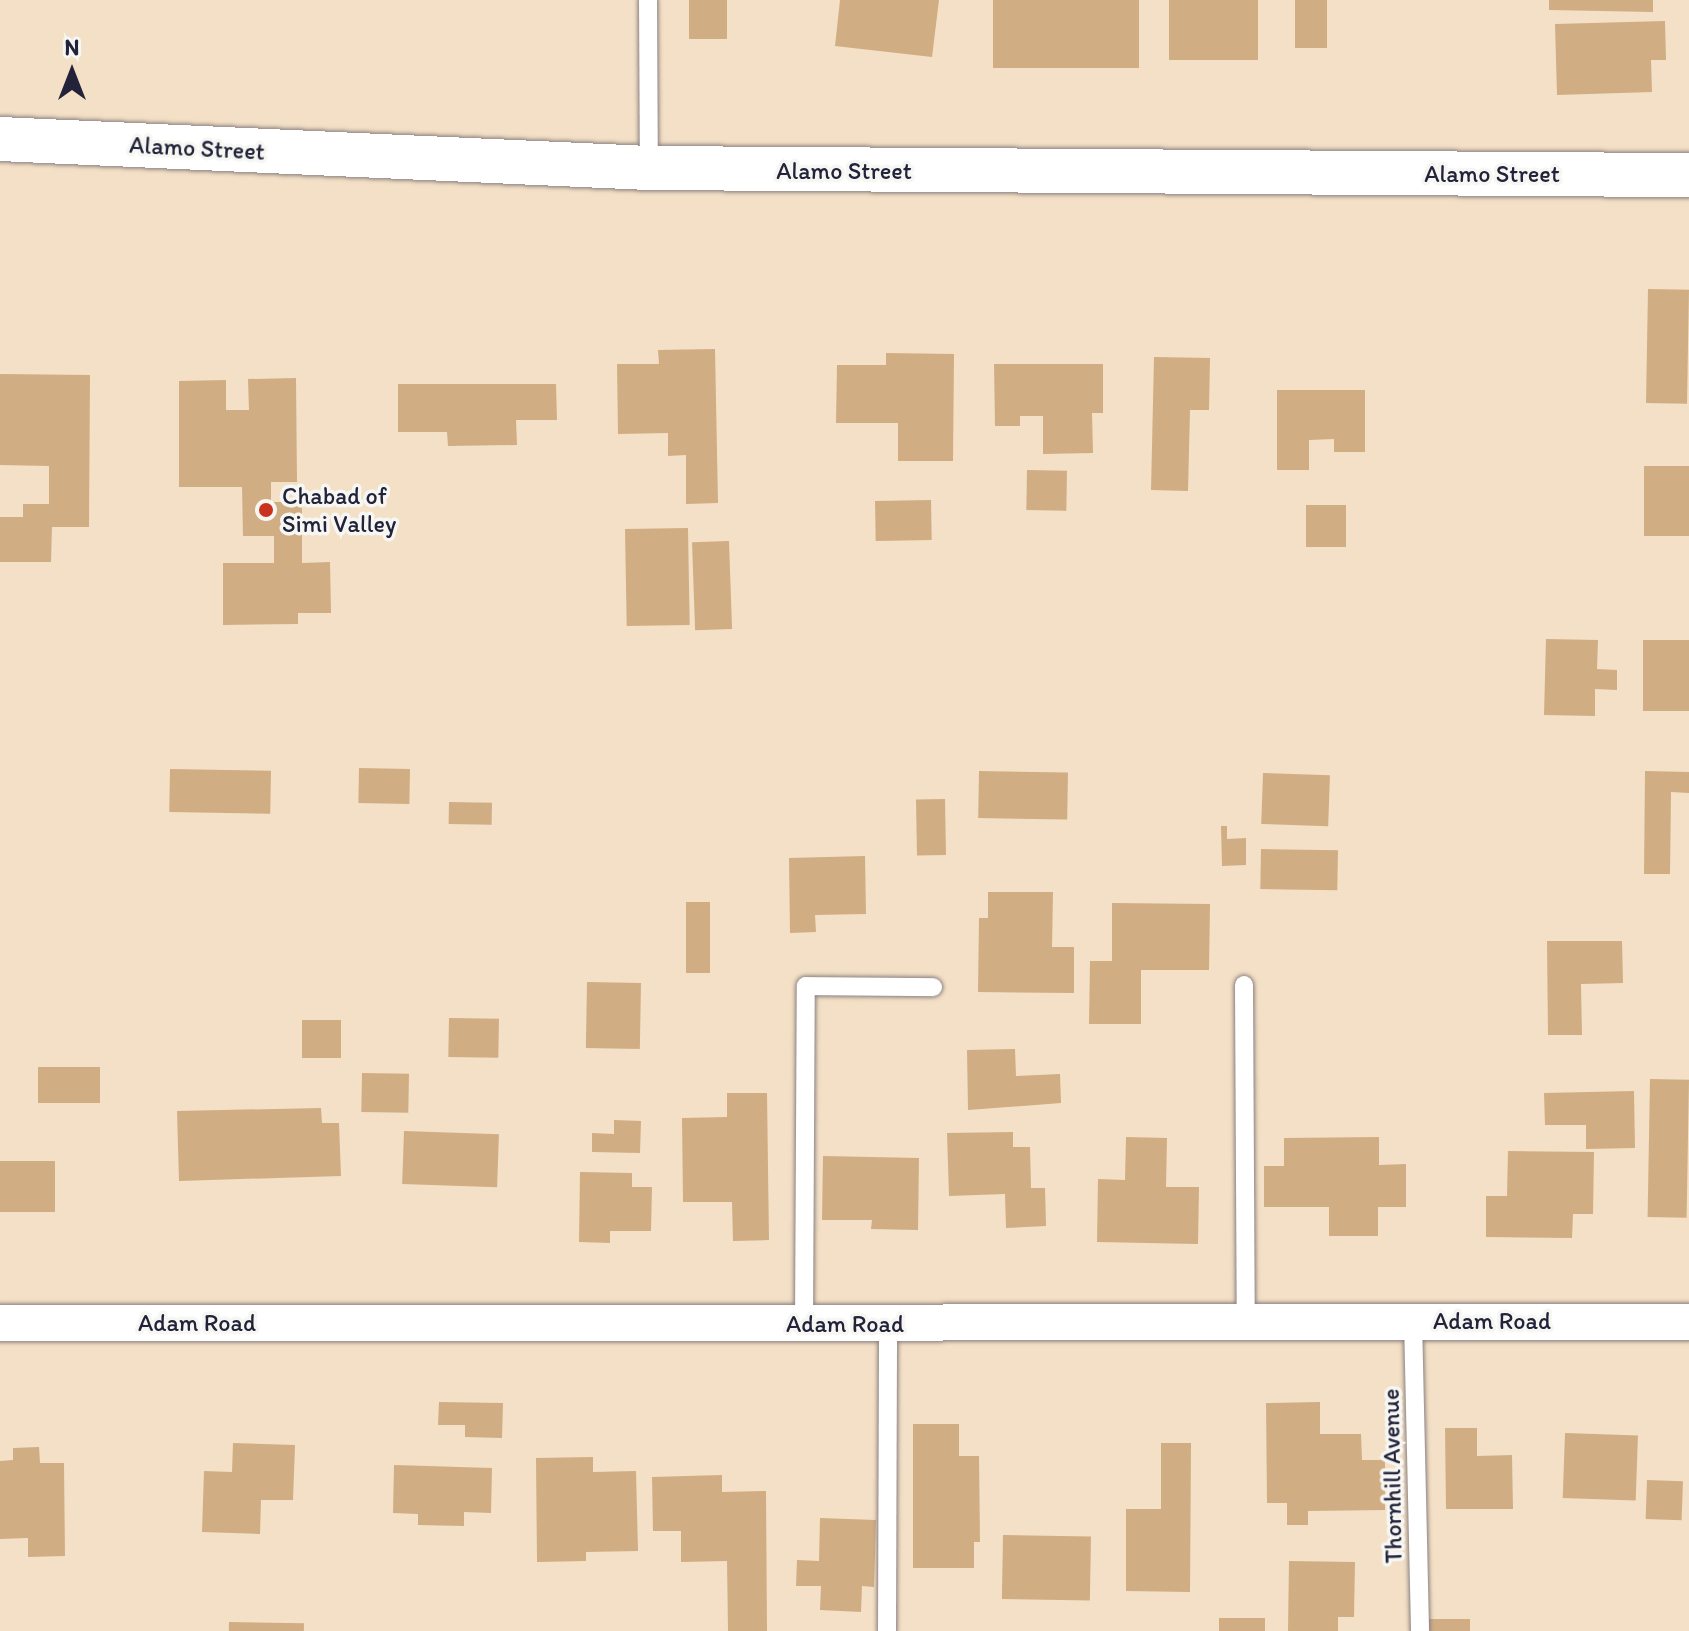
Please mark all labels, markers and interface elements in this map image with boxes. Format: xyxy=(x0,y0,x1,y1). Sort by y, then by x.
north arrow xyxy=(32,32,112,112)
text: N xyxy=(65,34,79,61)
street label: Alamo Street xyxy=(129,130,265,166)
street label: Alamo Street xyxy=(777,157,911,185)
street label: Alamo Street xyxy=(1425,160,1559,188)
place label: Chabad of Simi Valley xyxy=(282,482,395,538)
marker: Chabad of Simi Valley xyxy=(257,501,275,519)
street label: Adam Road xyxy=(1433,1307,1551,1335)
street label: Adam Road xyxy=(138,1309,256,1337)
street label: Adam Road xyxy=(786,1310,904,1338)
street label: Thornhill Avenue xyxy=(1376,1389,1408,1563)

